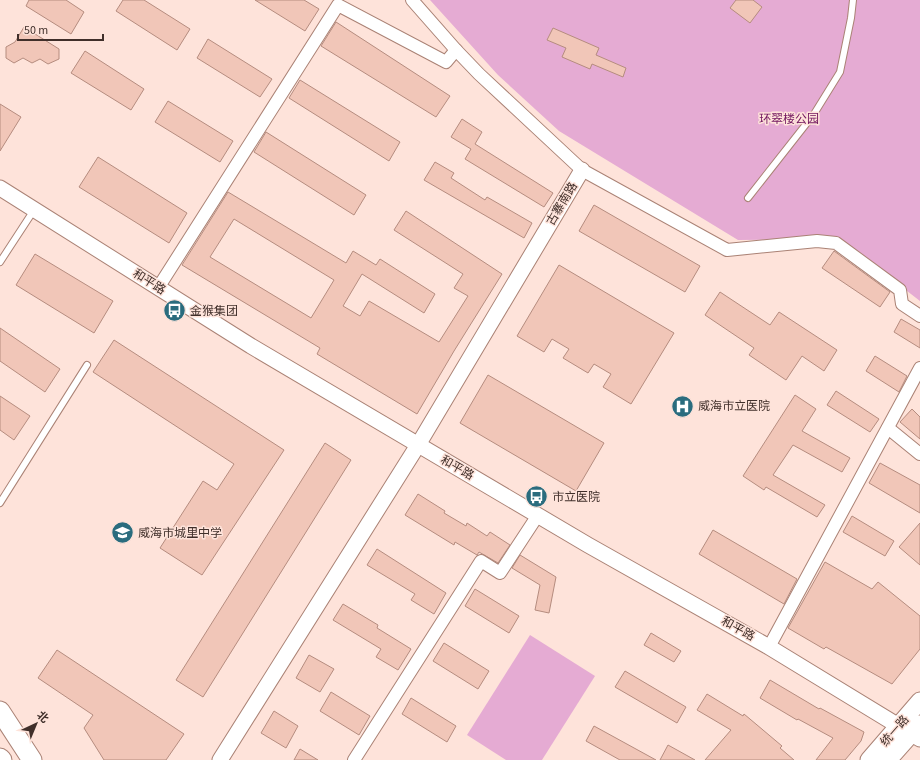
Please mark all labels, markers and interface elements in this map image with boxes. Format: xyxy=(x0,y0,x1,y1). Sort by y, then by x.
scale bar xyxy=(18,16,103,42)
text: 50 m xyxy=(24,22,48,39)
park label: 环翠楼公园 xyxy=(759,111,819,128)
street label: 古寨南路 xyxy=(542,179,582,229)
street label: 和平路 xyxy=(129,265,169,299)
bus stop icon: 金猴集团 xyxy=(162,298,188,324)
place label: 金猴集团 xyxy=(190,303,238,320)
hospital icon: 威海市立医院 xyxy=(670,393,696,419)
place label: 威海市立医院 xyxy=(698,398,770,415)
street label: 和平路 xyxy=(437,452,477,484)
bus stop icon: 市立医院 xyxy=(524,484,550,510)
place label: 市立医院 xyxy=(552,489,600,506)
school or university icon: 威海市城里中学 xyxy=(109,520,135,546)
place label: 威海市城里中学 xyxy=(138,525,222,542)
street label: 和平路 xyxy=(718,613,758,645)
north arrow xyxy=(16,704,56,744)
text: 北 xyxy=(33,708,52,726)
street label: 统一路 xyxy=(877,712,913,750)

